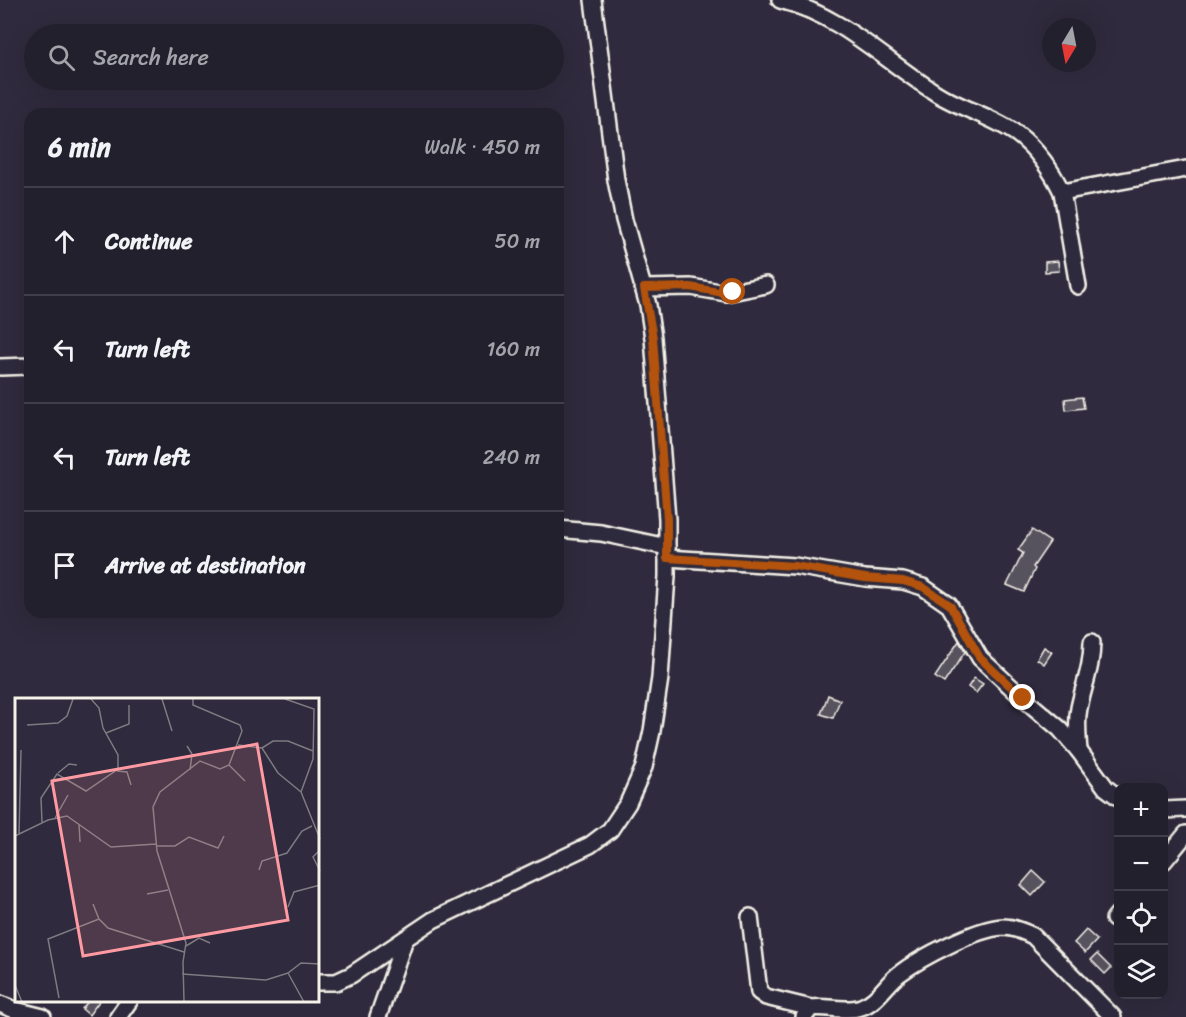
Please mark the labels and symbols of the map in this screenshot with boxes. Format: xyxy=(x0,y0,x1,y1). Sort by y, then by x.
north arrow xyxy=(1042,18,1096,72)
route start xyxy=(719,278,745,304)
route end xyxy=(1009,684,1035,710)
inset map xyxy=(15,698,320,1002)

